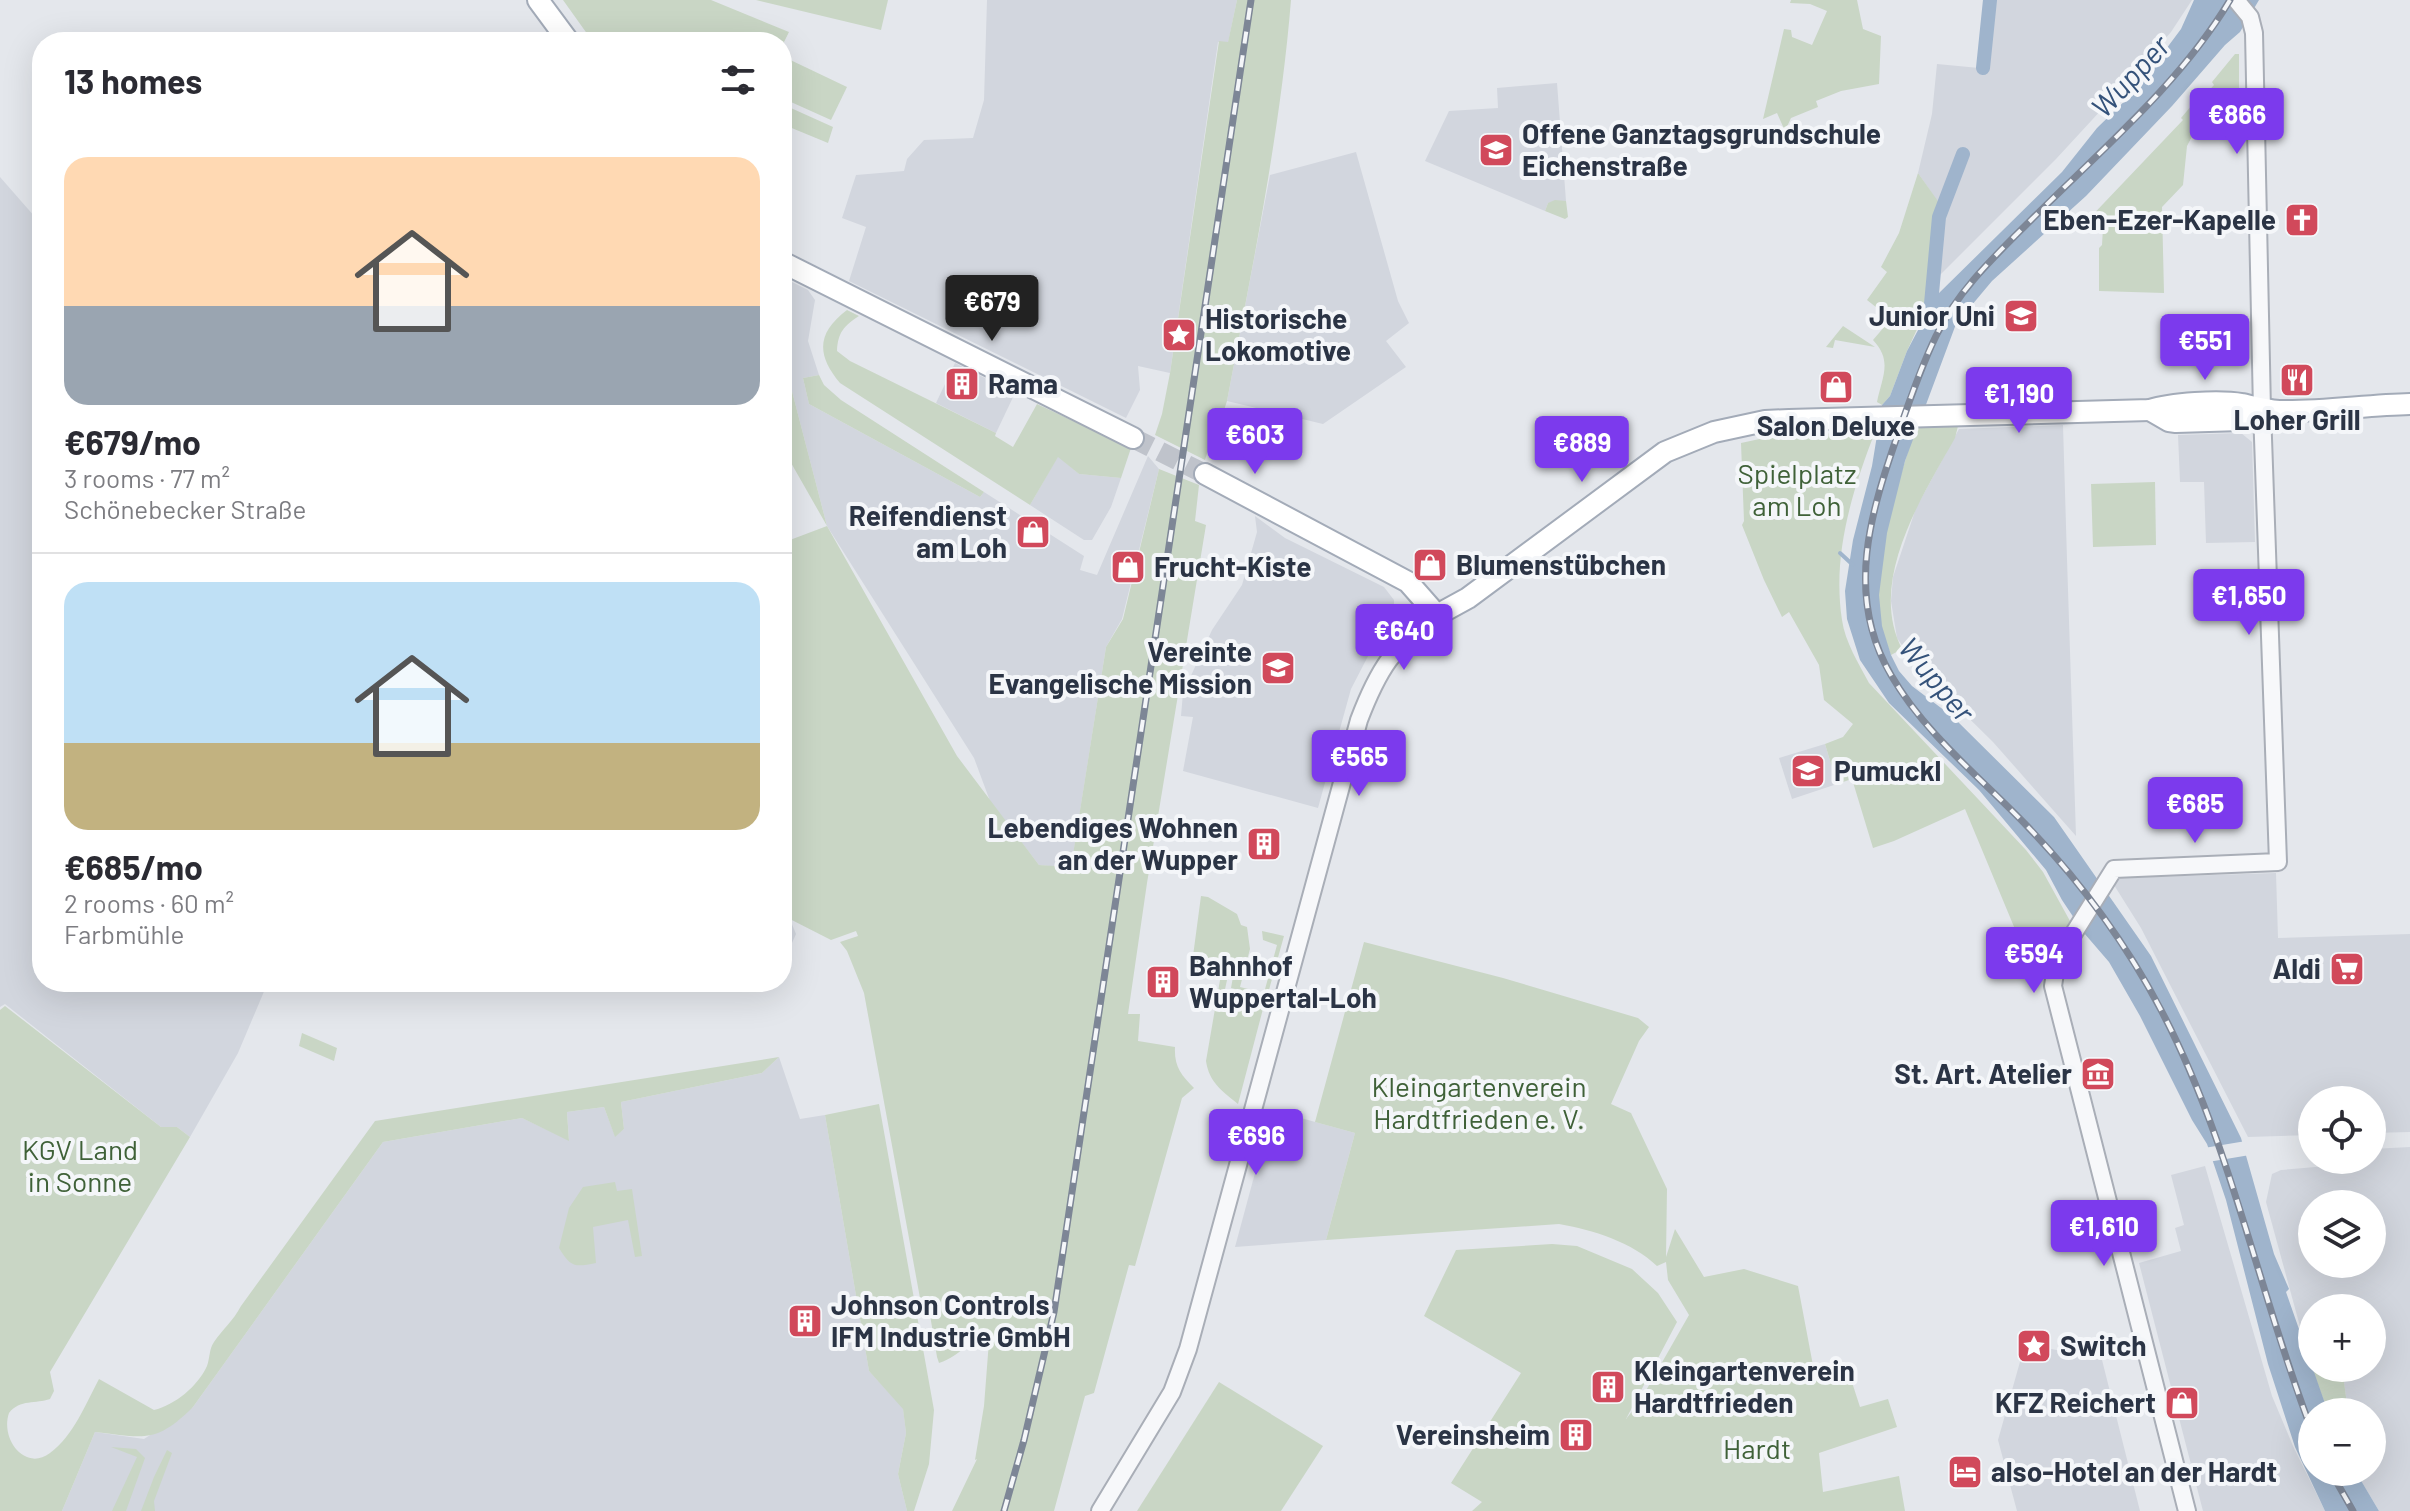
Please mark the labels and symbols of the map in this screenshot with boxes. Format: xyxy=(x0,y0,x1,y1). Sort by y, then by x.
water label: Wupper xyxy=(2083,26,2177,124)
pin: €866 xyxy=(2190,88,2284,156)
place label: Offene Ganztagsgrundschule Eichenstraße xyxy=(1522,116,1881,182)
school or university icon: Offene Ganztagsgrundschule Eichenstraße xyxy=(1477,131,1515,169)
church icon: Eben-Ezer-Kapelle xyxy=(2283,201,2321,239)
place label: Eben-Ezer-Kapelle xyxy=(2043,202,2276,236)
pin: €679 xyxy=(945,275,1039,343)
school or university icon: Junior Uni xyxy=(2002,297,2040,335)
place label: Junior Uni xyxy=(1869,298,1995,332)
place label: Historische Lokomotive xyxy=(1205,301,1351,367)
pin: €551 xyxy=(2158,314,2252,382)
place icon: Historische Lokomotive xyxy=(1160,316,1198,354)
restaurant icon: Loher Grill xyxy=(2278,361,2316,399)
building icon: Rama xyxy=(943,365,981,403)
place label: Rama xyxy=(988,366,1058,400)
pin: €1,190 xyxy=(1954,367,2084,435)
shop icon: Salon Deluxe xyxy=(1817,368,1855,406)
place label: Loher Grill xyxy=(2233,402,2361,436)
pin: €603 xyxy=(1208,408,1302,476)
place label: Salon Deluxe xyxy=(1757,408,1915,442)
pin: €889 xyxy=(1535,416,1629,484)
park label: Spielplatz am Loh xyxy=(1737,456,1857,522)
place label: Reifendienst am Loh xyxy=(849,498,1007,564)
shop icon: Reifendienst am Loh xyxy=(1014,513,1052,551)
shop icon: Blumenstübchen xyxy=(1411,546,1449,584)
place label: Blumenstübchen xyxy=(1456,547,1666,581)
shop icon: Frucht-Kiste xyxy=(1109,548,1147,586)
place label: Frucht-Kiste xyxy=(1154,549,1312,583)
pin: €1,650 xyxy=(2184,569,2314,637)
pin: €640 xyxy=(1357,604,1451,672)
water label: Wupper xyxy=(1892,629,1984,729)
place label: Vereinte Evangelische Mission xyxy=(989,634,1252,700)
school or university icon: Vereinte Evangelische Mission xyxy=(1259,649,1297,687)
pin: €565 xyxy=(1312,730,1406,798)
school or university icon: Pumuckl xyxy=(1789,752,1827,790)
place label: Pumuckl xyxy=(1834,753,1941,787)
pin: €685 xyxy=(2148,777,2242,845)
place label: Lebendiges Wohnen an der Wupper xyxy=(988,810,1238,876)
building icon: Lebendiges Wohnen an der Wupper xyxy=(1245,825,1283,863)
pin: €594 xyxy=(1987,927,2081,995)
place label: Bahnhof Wuppertal-Loh xyxy=(1189,948,1377,1014)
supermarket icon: Aldi xyxy=(2328,950,2366,988)
place label: Aldi xyxy=(2272,951,2321,985)
building icon: Bahnhof Wuppertal-Loh xyxy=(1144,963,1182,1001)
museum icon: St. Art. Atelier xyxy=(2079,1055,2117,1093)
place label: St. Art. Atelier xyxy=(1894,1056,2072,1090)
park label: Kleingartenverein Hardtfrieden e. V. xyxy=(1371,1069,1587,1135)
pin: €696 xyxy=(1209,1109,1303,1177)
park label: KGV Land in Sonne xyxy=(22,1132,138,1198)
pin: €1,610 xyxy=(2039,1200,2169,1268)
place label: Johnson Controls IFM Industrie GmbH xyxy=(831,1287,1071,1353)
building icon: Johnson Controls IFM Industrie GmbH xyxy=(786,1302,824,1340)
place icon: Switch xyxy=(2015,1327,2053,1365)
place label: Switch xyxy=(2060,1328,2147,1362)
place label: Kleingartenverein Hardtfrieden xyxy=(1634,1353,1855,1419)
building icon: Kleingartenverein Hardtfrieden xyxy=(1589,1368,1627,1406)
shop icon: KFZ Reichert xyxy=(2163,1384,2201,1422)
place label: KFZ Reichert xyxy=(1995,1385,2156,1419)
building icon: Vereinsheim xyxy=(1557,1416,1595,1454)
place label: Vereinsheim xyxy=(1396,1417,1550,1451)
park label: Hardt xyxy=(1723,1431,1791,1465)
hotel icon: also-Hotel an der Hardt xyxy=(1946,1453,1984,1491)
place label: also-Hotel an der Hardt xyxy=(1991,1454,2277,1488)

